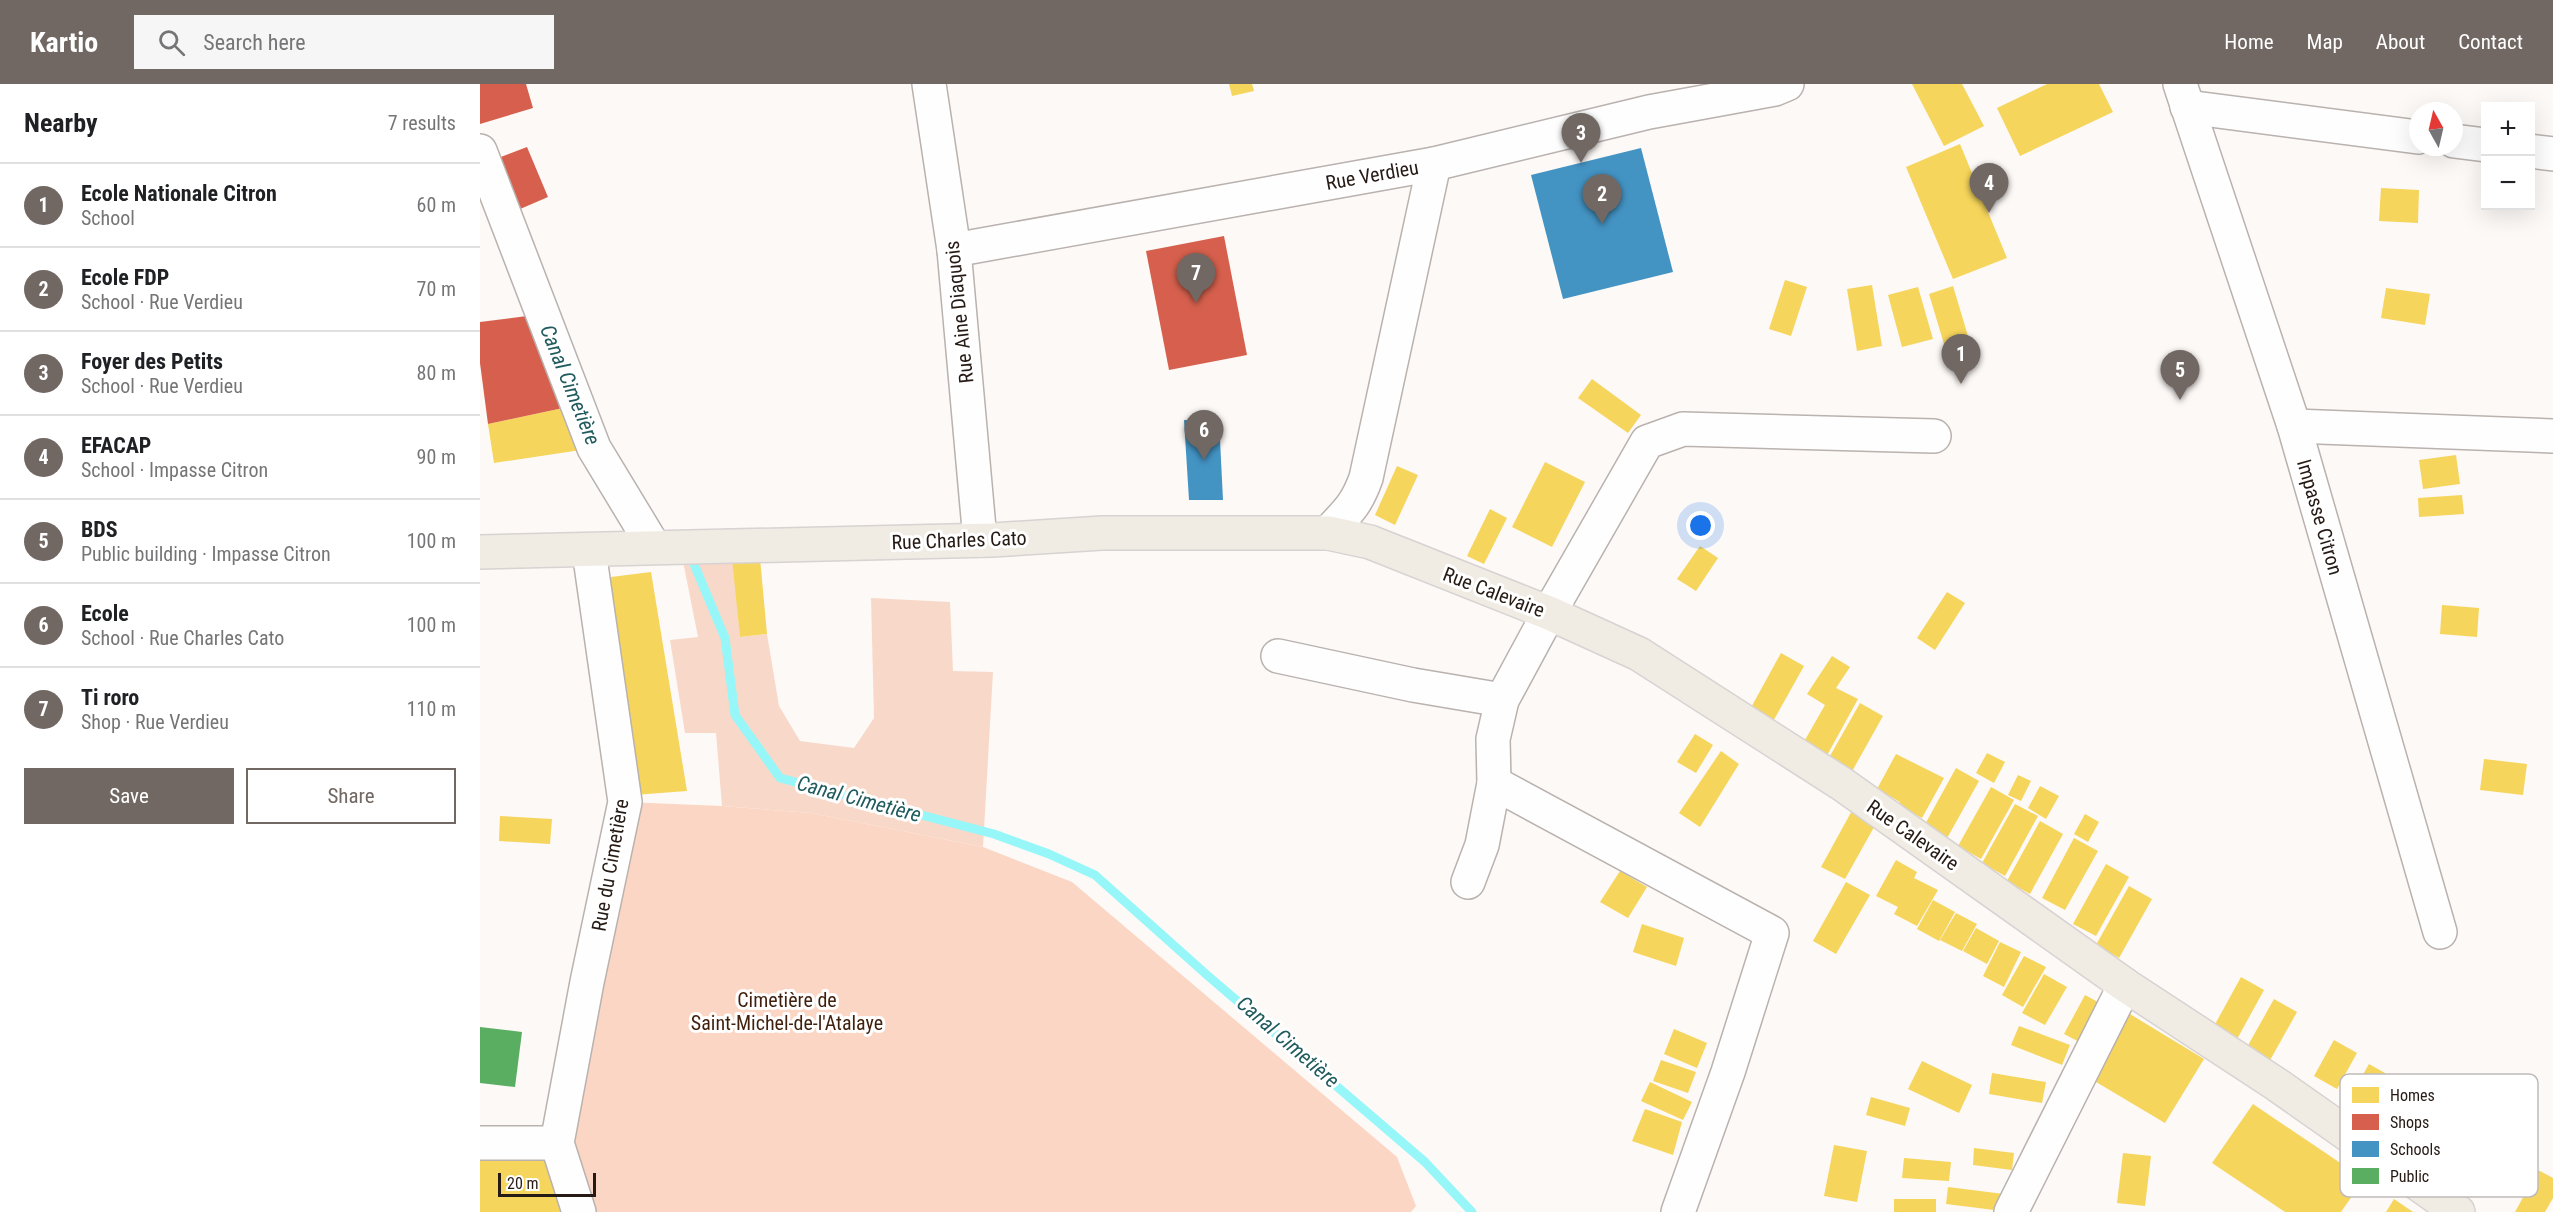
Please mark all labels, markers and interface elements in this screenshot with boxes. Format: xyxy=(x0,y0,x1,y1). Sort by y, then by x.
search box xyxy=(134,15,554,69)
text: Kartio xyxy=(30,26,98,59)
icon: search xyxy=(155,26,188,59)
text: Search here xyxy=(203,30,306,55)
text: Home xyxy=(2224,30,2274,54)
text: Map xyxy=(2307,30,2343,54)
text: About xyxy=(2376,30,2425,54)
text: Contact xyxy=(2458,30,2523,54)
north arrow xyxy=(2409,102,2463,156)
map controls xyxy=(2481,102,2535,210)
button: + xyxy=(2481,102,2535,156)
text: Nearby xyxy=(24,108,98,138)
text: 7 results xyxy=(388,111,456,135)
pin: 3 xyxy=(1562,113,1600,163)
street label: Rue Verdieu xyxy=(1324,155,1420,195)
button: − xyxy=(2481,156,2535,210)
pin: 4 xyxy=(1970,164,2008,213)
pin: 2 xyxy=(1582,174,1622,224)
text: Ecole Nationale Citron xyxy=(81,181,277,206)
text: 1 xyxy=(38,193,49,217)
text: 60 m xyxy=(417,193,456,217)
text: School xyxy=(81,206,135,230)
street label: Rue Aine Diaquois xyxy=(940,240,978,384)
pin: 7 xyxy=(1176,254,1216,303)
text: Ecole FDP xyxy=(81,265,169,290)
text: 2 xyxy=(38,277,49,301)
text: 70 m xyxy=(417,277,456,301)
text: School · Rue Verdieu xyxy=(81,290,243,314)
water label: Canal Cimetière xyxy=(535,321,605,449)
pin: 1 xyxy=(1942,334,1980,384)
text: Foyer des Petits xyxy=(81,349,223,374)
pin: 5 xyxy=(2160,350,2200,400)
text: 3 xyxy=(38,361,49,385)
text: 80 m xyxy=(417,361,456,385)
text: School · Rue Verdieu xyxy=(81,374,243,398)
pin: 6 xyxy=(1184,410,1224,460)
text: EFACAP xyxy=(81,433,151,458)
text: 4 xyxy=(38,445,49,469)
text: 90 m xyxy=(417,445,456,469)
street label: Impasse Citron xyxy=(2292,456,2348,578)
text: School · Impasse Citron xyxy=(81,458,268,482)
your location xyxy=(1686,511,1715,540)
text: BDS xyxy=(81,517,118,542)
street label: Rue Charles Cato xyxy=(891,526,1027,554)
text: 5 xyxy=(38,529,49,553)
text: 100 m xyxy=(407,529,456,553)
text: Public building · Impasse Citron xyxy=(81,542,331,566)
street label: Rue Calevaire xyxy=(1440,562,1548,622)
text: Ecole xyxy=(81,601,129,626)
text: 6 xyxy=(38,613,49,637)
text: 100 m xyxy=(407,613,456,637)
text: School · Rue Charles Cato xyxy=(81,626,284,650)
text: Ti roro xyxy=(81,685,139,710)
text: 7 xyxy=(38,697,49,721)
text: 110 m xyxy=(407,697,456,721)
text: Shop · Rue Verdieu xyxy=(81,710,229,734)
button: Save xyxy=(24,768,234,824)
button: Share xyxy=(246,768,456,824)
water label: Canal Cimetière xyxy=(794,771,924,827)
street label: Rue Calevaire xyxy=(1862,795,1964,875)
street label: Rue du Cimetière xyxy=(587,797,633,933)
park label: Cimetière de Saint-Michel-de-l'Atalaye xyxy=(691,988,883,1035)
water label: Canal Cimetière xyxy=(1232,991,1344,1093)
legend xyxy=(2340,1074,2538,1197)
text: Homes xyxy=(2390,1086,2435,1105)
text: Shops xyxy=(2390,1113,2429,1132)
text: Schools xyxy=(2390,1140,2440,1159)
text: Public xyxy=(2390,1167,2429,1186)
scale bar xyxy=(498,1170,596,1198)
text: 20 m xyxy=(507,1174,539,1193)

